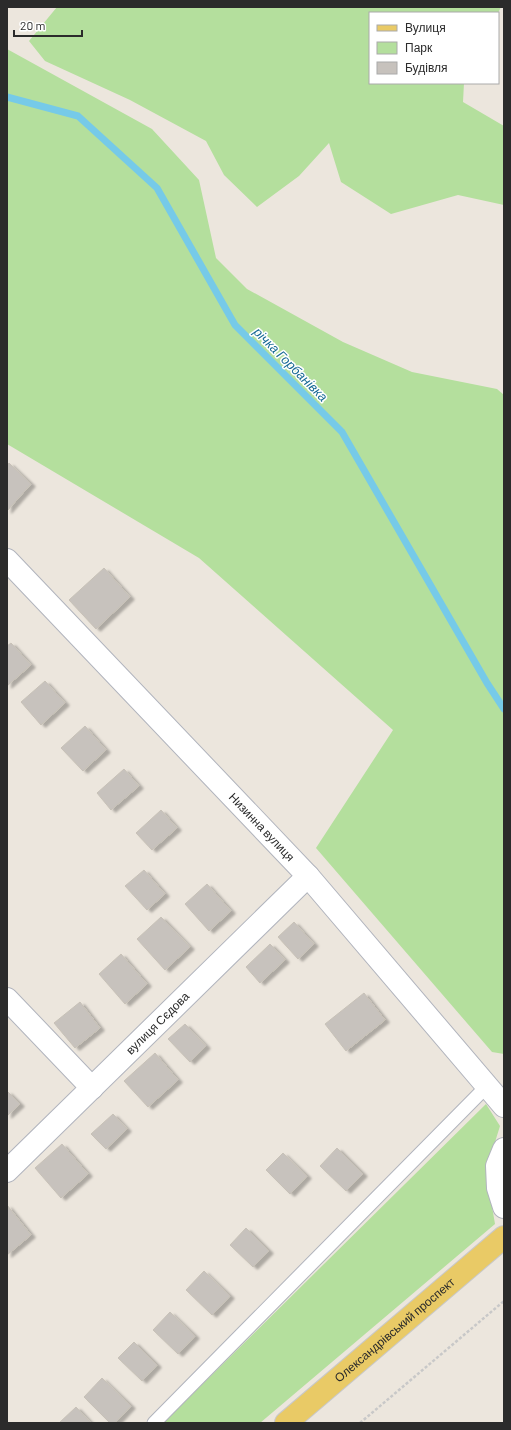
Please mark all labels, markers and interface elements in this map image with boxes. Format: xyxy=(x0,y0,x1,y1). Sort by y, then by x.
scale bar xyxy=(14,12,82,38)
legend xyxy=(369,12,499,84)
text: 20 m xyxy=(20,18,46,32)
text: Вулиця xyxy=(405,20,446,35)
text: Парк xyxy=(405,40,433,55)
text: Будівля xyxy=(405,60,447,75)
water label: річка Горбанівка xyxy=(250,323,331,404)
street label: Низинна вулиця xyxy=(226,789,298,864)
street label: вулиця Сєдова xyxy=(123,988,192,1057)
street label: Олександрівський проспект xyxy=(331,1274,457,1385)

